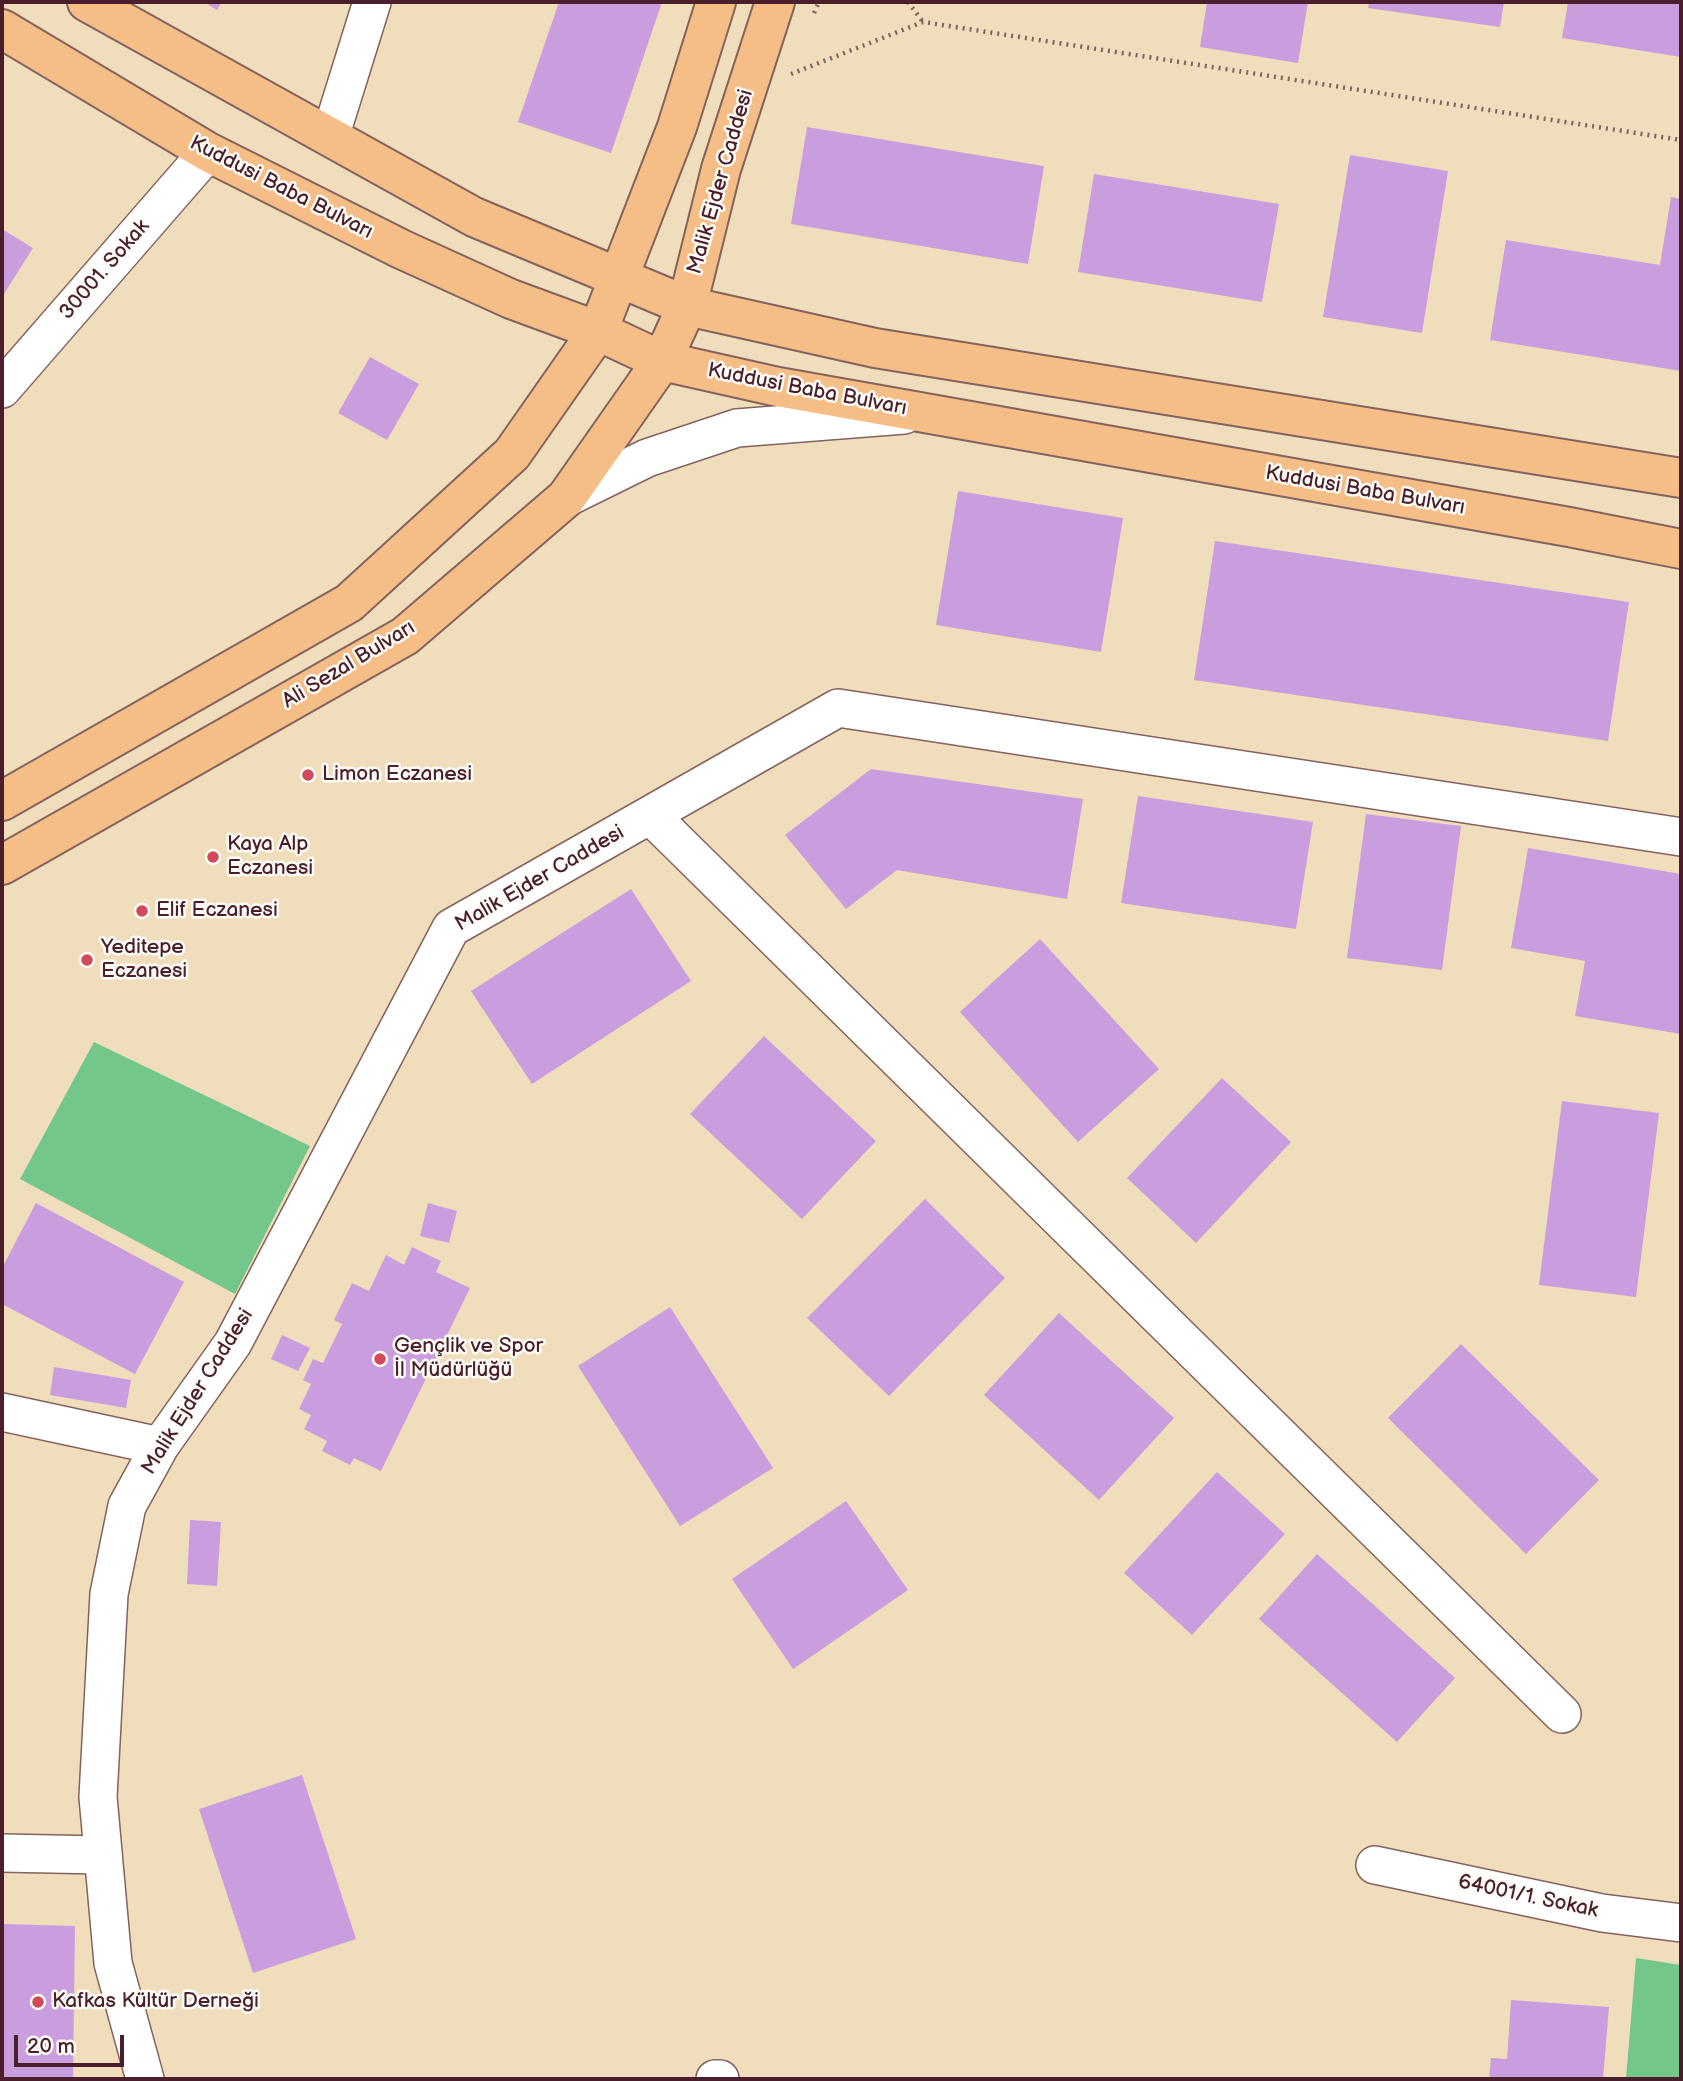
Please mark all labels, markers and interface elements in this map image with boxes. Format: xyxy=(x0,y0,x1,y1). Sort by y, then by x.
street label: Malik Ejder Caddesi xyxy=(683,87,759,277)
street label: Kuddusi Baba Bulvarı xyxy=(185,131,377,245)
street label: 30001. Sokak xyxy=(55,215,155,325)
street label: Kuddusi Baba Bulvarı xyxy=(705,358,909,422)
street label: Kuddusi Baba Bulvarı xyxy=(1263,461,1467,521)
street label: Ali Sezal Bulvarı xyxy=(278,615,420,715)
place label: Limon Eczanesi xyxy=(322,762,472,788)
marker: Limon Eczanesi xyxy=(300,767,316,783)
street label: Malik Ejder Caddesi xyxy=(451,820,629,938)
place label: Kaya Alp Eczanesi xyxy=(227,832,313,882)
marker: Kaya Alp Eczanesi xyxy=(205,849,221,865)
place label: Elif Eczanesi xyxy=(156,898,278,924)
marker: Elif Eczanesi xyxy=(134,903,150,919)
place label: Yeditepe Eczanesi xyxy=(101,935,187,985)
marker: Yeditepe Eczanesi xyxy=(79,952,95,968)
street label: Malik Ejder Caddesi xyxy=(137,1304,259,1480)
place label: Gençlik ve Spor İl Müdürlüğü xyxy=(394,1334,543,1384)
marker: Gençlik ve Spor İl Müdürlüğü xyxy=(372,1351,388,1367)
street label: 64001/1. Sokak xyxy=(1456,1870,1600,1924)
place label: Kafkas Kültür Derneği xyxy=(52,1989,259,2015)
marker: Kafkas Kültür Derneği xyxy=(30,1994,46,2010)
scale bar xyxy=(18,2022,128,2066)
text: 20 m xyxy=(27,2034,75,2059)

